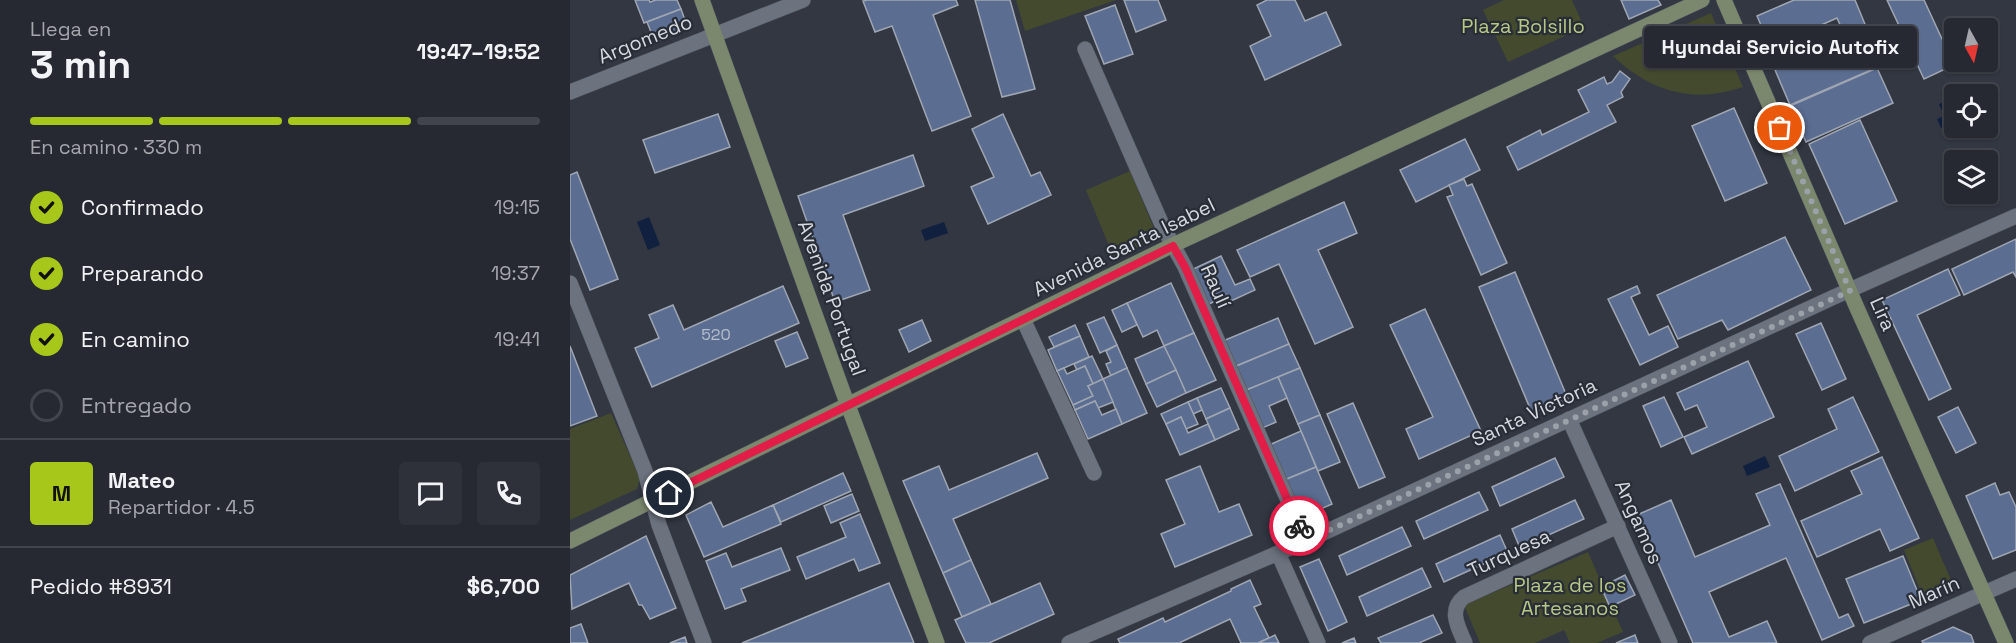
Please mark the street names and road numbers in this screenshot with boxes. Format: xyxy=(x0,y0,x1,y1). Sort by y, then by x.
street label: Argomedo xyxy=(594,8,696,70)
street label: Avenida Santa Isabel xyxy=(1029,192,1219,302)
street label: Avenida Portugal xyxy=(792,217,872,379)
street label: Raulí xyxy=(1195,260,1237,312)
street label: Lira xyxy=(1864,293,1902,335)
street label: Santa Victoria xyxy=(1467,372,1601,452)
street label: Angamos xyxy=(1609,476,1669,568)
street label: Turquesa xyxy=(1463,523,1555,583)
street label: Marín xyxy=(1904,569,1964,615)

